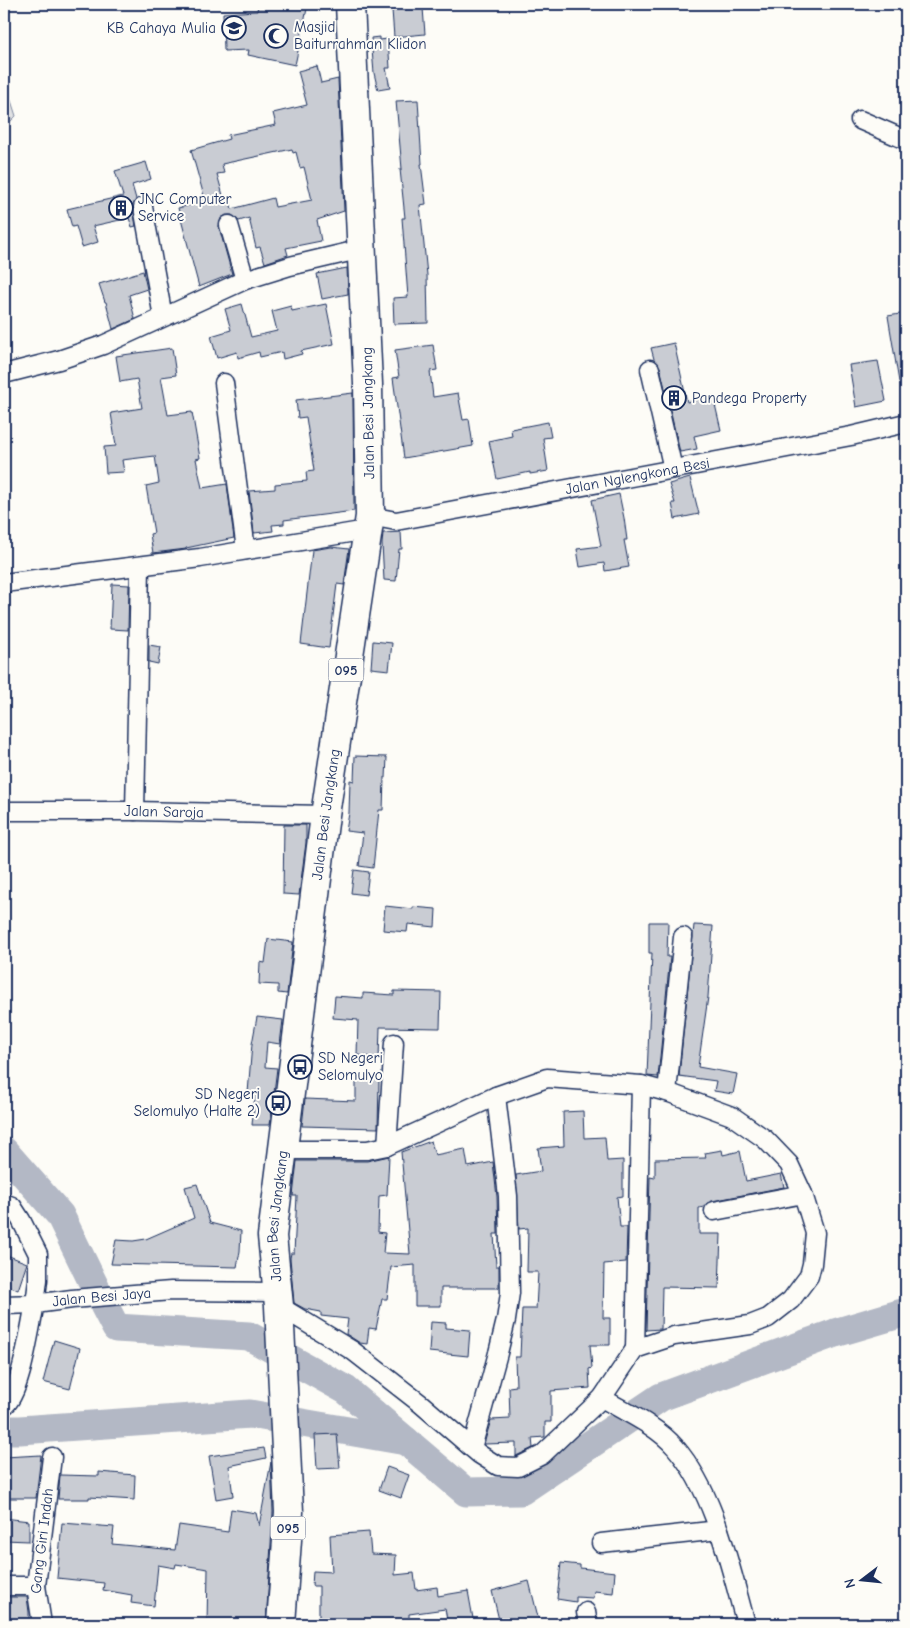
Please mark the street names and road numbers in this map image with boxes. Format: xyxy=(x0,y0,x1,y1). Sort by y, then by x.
street label: Jalan Besi Jangkang xyxy=(358,347,378,479)
street label: Jalan Nglengkong Besi xyxy=(564,454,711,498)
road number: 095 xyxy=(328,658,364,682)
street label: Jalan Besi Jangkang xyxy=(308,747,344,881)
street label: Jalan Saroja xyxy=(124,802,204,821)
street label: Jalan Besi Jangkang xyxy=(263,1149,292,1283)
street label: Jalan Besi Jaya xyxy=(51,1284,152,1311)
street label: Gang Giri Indah xyxy=(27,1487,57,1595)
road number: 095 xyxy=(270,1516,306,1540)

